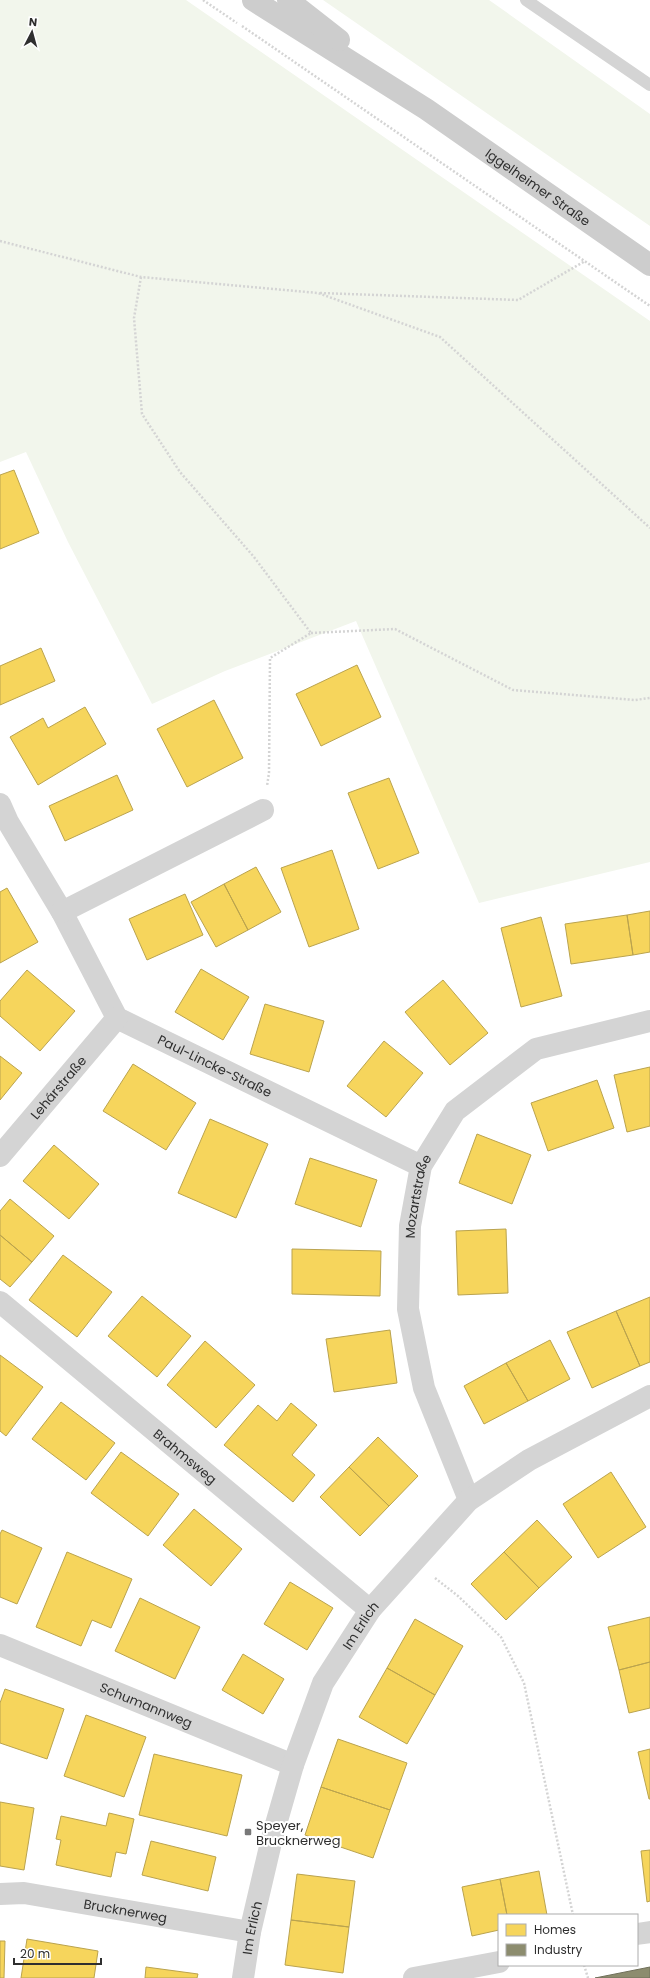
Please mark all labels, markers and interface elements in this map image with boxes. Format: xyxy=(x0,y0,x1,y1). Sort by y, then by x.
north arrow xyxy=(12,12,52,52)
text: N xyxy=(28,14,38,30)
street label: Iggelheimer Straße xyxy=(482,144,595,230)
street label: Paul-Lincke-Straße xyxy=(155,1030,275,1102)
street label: Lehárstraße xyxy=(26,1052,91,1123)
street label: Mozartstraße xyxy=(400,1150,436,1239)
street label: Brahmsweg xyxy=(149,1424,221,1488)
street label: Im Erlich xyxy=(337,1597,383,1653)
street label: Schumannweg xyxy=(97,1677,195,1732)
place label: Speyer, Brucknerweg xyxy=(256,1816,340,1850)
marker: Speyer, Brucknerweg xyxy=(243,1827,253,1837)
street label: Brucknerweg xyxy=(82,1894,169,1927)
street label: Im Erlich xyxy=(237,1899,266,1956)
legend xyxy=(498,1914,638,1966)
text: Homes xyxy=(534,1921,576,1938)
scale bar xyxy=(14,1940,101,1966)
text: Industry xyxy=(534,1941,583,1958)
text: 20 m xyxy=(20,1945,50,1962)

